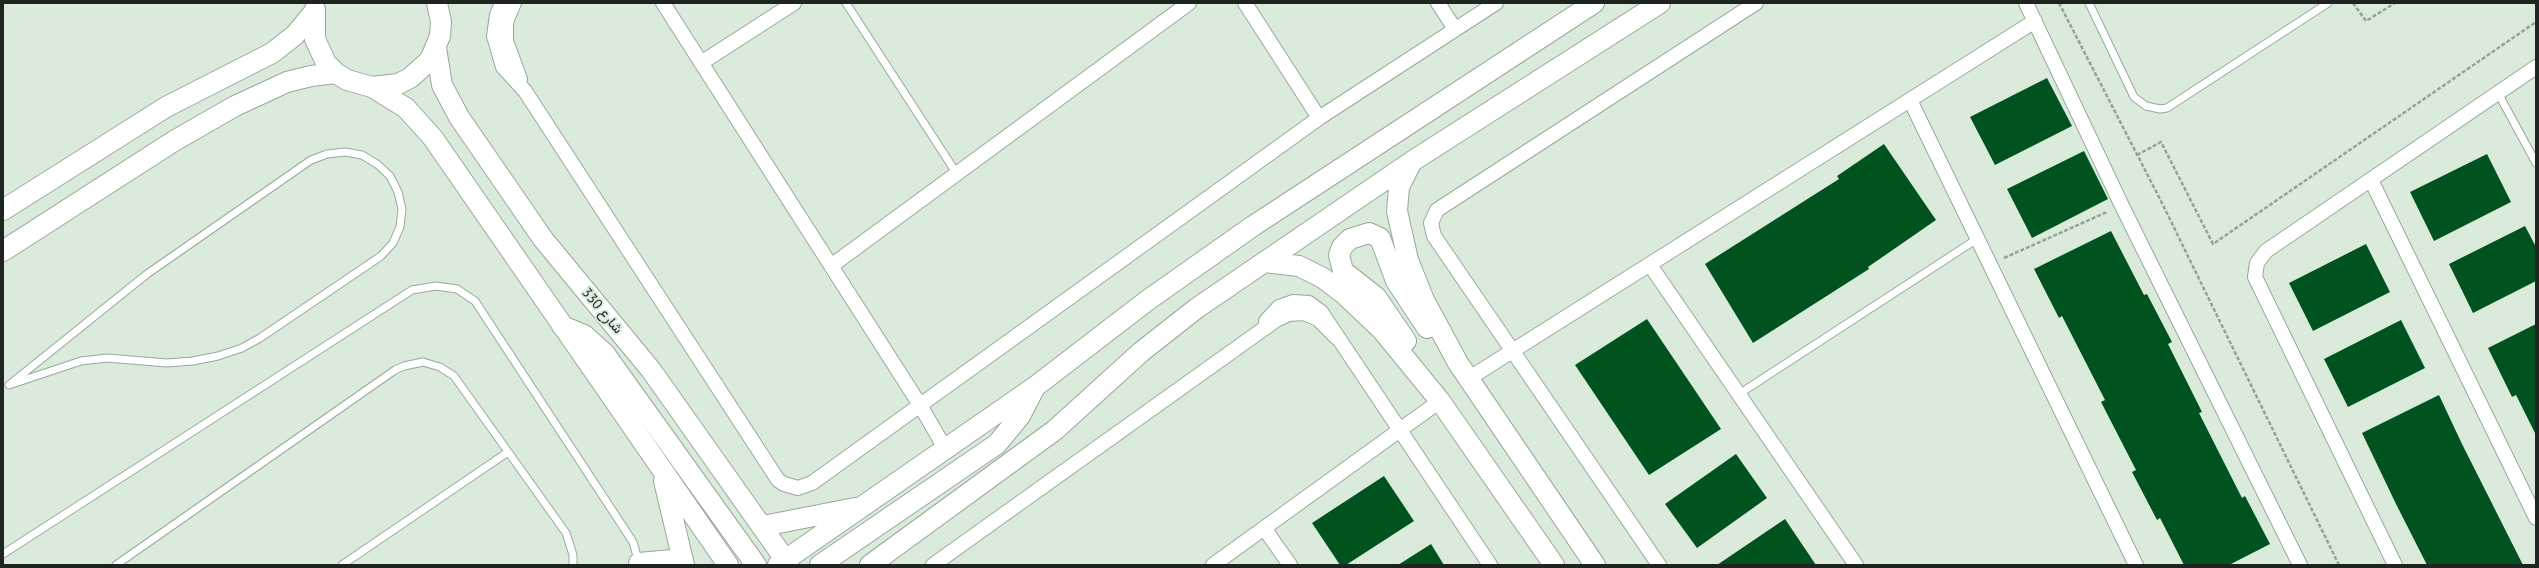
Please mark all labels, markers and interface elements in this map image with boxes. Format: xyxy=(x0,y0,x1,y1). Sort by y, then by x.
street label: شارع 330 xyxy=(578,285,626,337)

